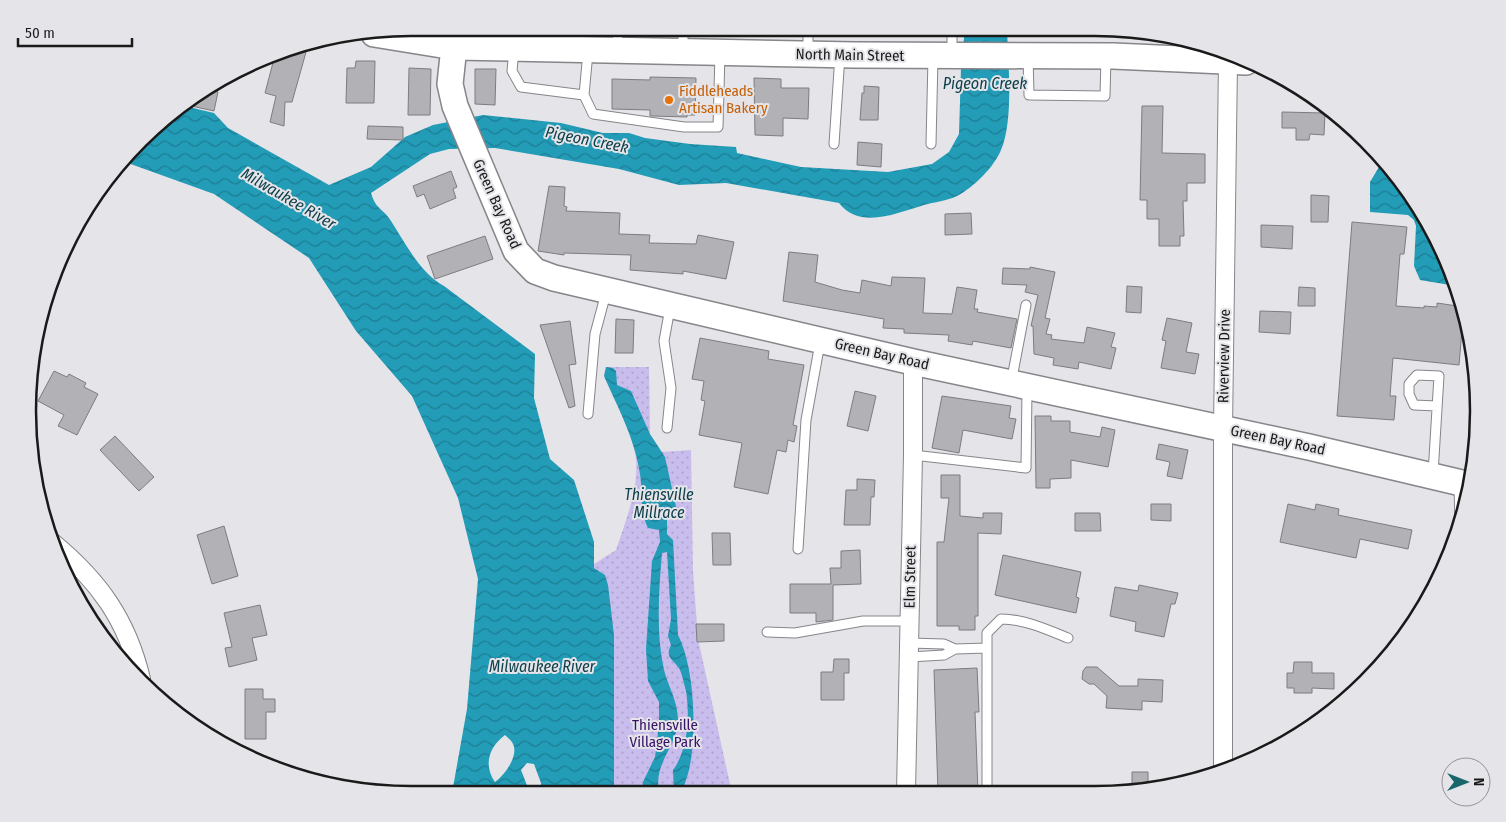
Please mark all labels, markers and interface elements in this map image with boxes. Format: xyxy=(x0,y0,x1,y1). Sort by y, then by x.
scale bar xyxy=(18,15,131,47)
text: 50 m xyxy=(25,24,55,42)
street label: North Main Street xyxy=(796,45,905,65)
water label: Pigeon Creek xyxy=(943,74,1027,93)
place label: Fiddleheads Artisan Bakery xyxy=(679,82,768,117)
marker: Fiddleheads Artisan Bakery xyxy=(663,94,675,106)
water label: Pigeon Creek xyxy=(544,122,630,157)
street label: Green Bay Road xyxy=(469,156,525,252)
water label: Milwaukee River xyxy=(238,164,340,233)
street label: Riverview Drive xyxy=(1214,309,1234,403)
street label: Green Bay Road xyxy=(833,334,931,374)
street label: Green Bay Road xyxy=(1229,421,1327,459)
water label: Thiensville Millrace xyxy=(624,485,694,522)
street label: Elm Street xyxy=(900,545,920,609)
water label: Milwaukee River xyxy=(489,657,595,676)
park label: Thiensville Village Park xyxy=(630,716,700,751)
north arrow xyxy=(1441,757,1491,807)
text: N xyxy=(1470,778,1487,786)

